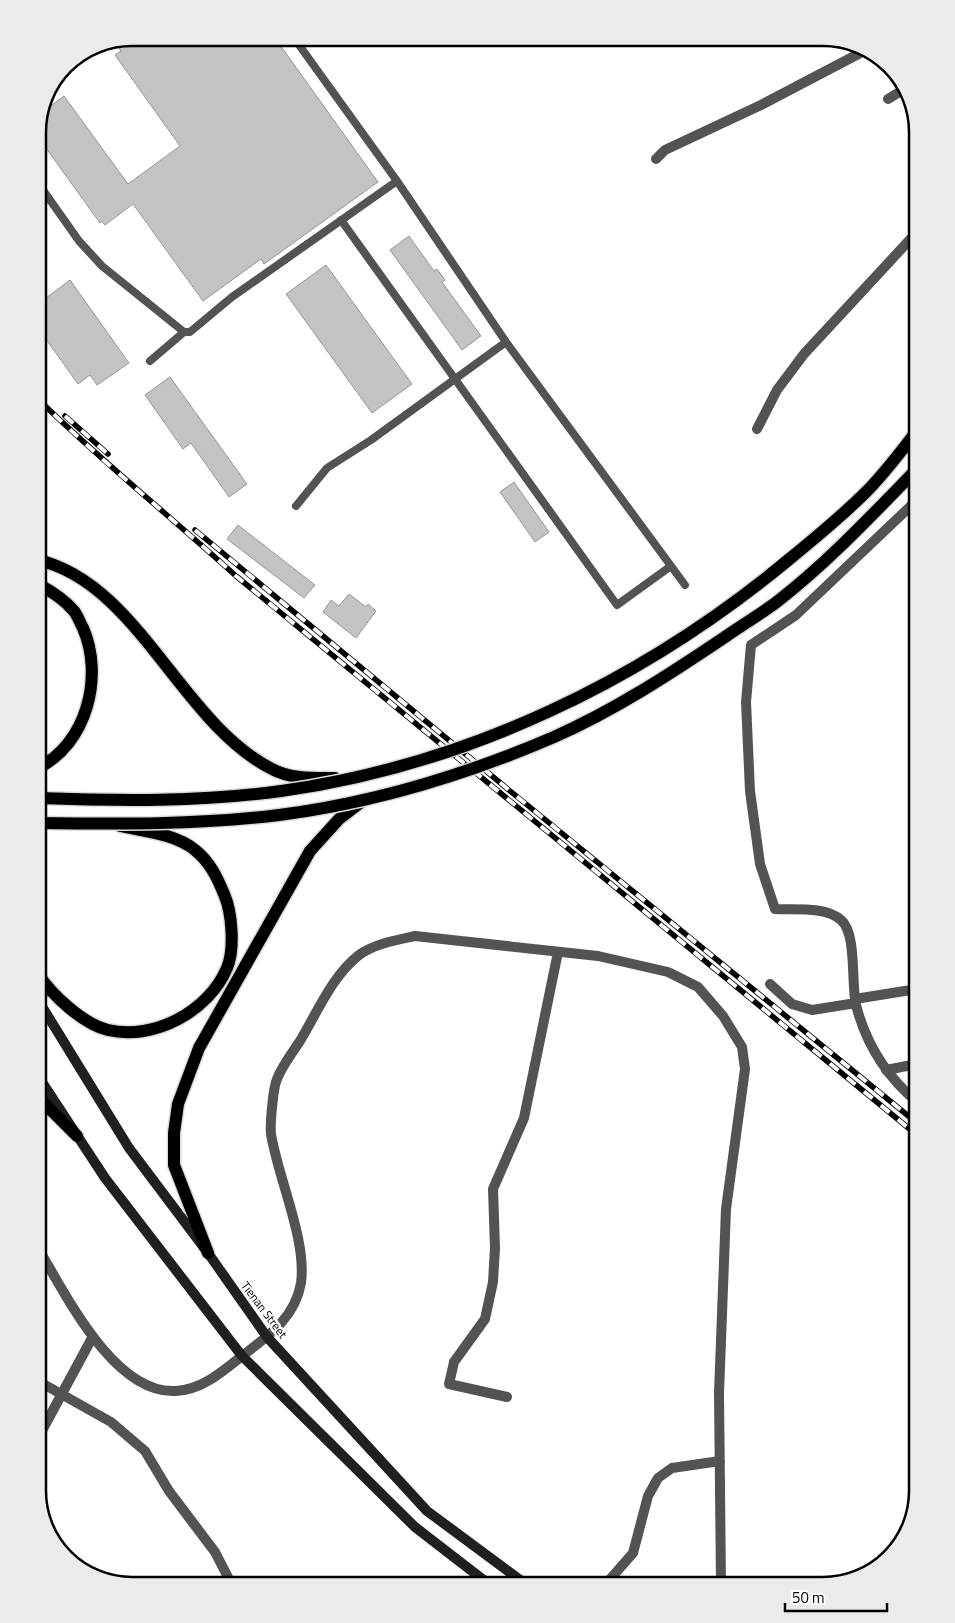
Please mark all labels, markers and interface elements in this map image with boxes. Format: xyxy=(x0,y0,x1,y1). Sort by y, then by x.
street label: Tienan Street xyxy=(237,1277,293,1343)
scale bar xyxy=(785,1580,888,1612)
text: 50 m xyxy=(792,1586,825,1609)

